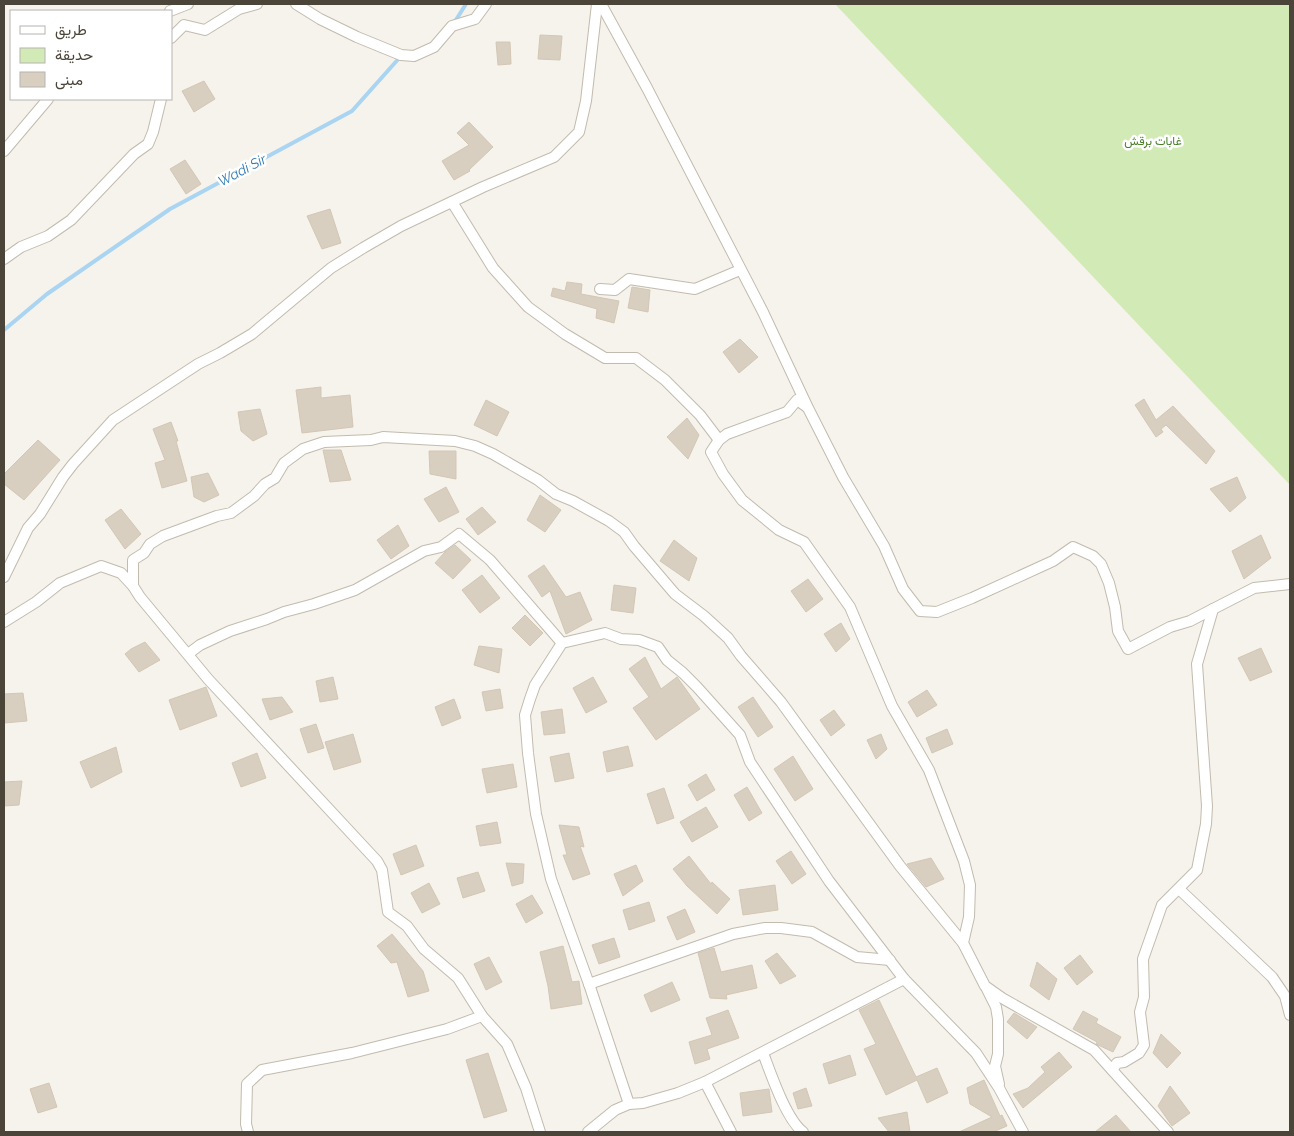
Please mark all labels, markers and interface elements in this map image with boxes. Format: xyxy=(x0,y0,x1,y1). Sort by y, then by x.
legend xyxy=(10,10,172,100)
text: طريق xyxy=(55,21,87,40)
text: حديقة xyxy=(55,46,93,64)
text: مبنى xyxy=(55,71,83,90)
park label: غابات برقش xyxy=(1124,134,1182,149)
water label: Wadi Sir xyxy=(215,150,270,189)

